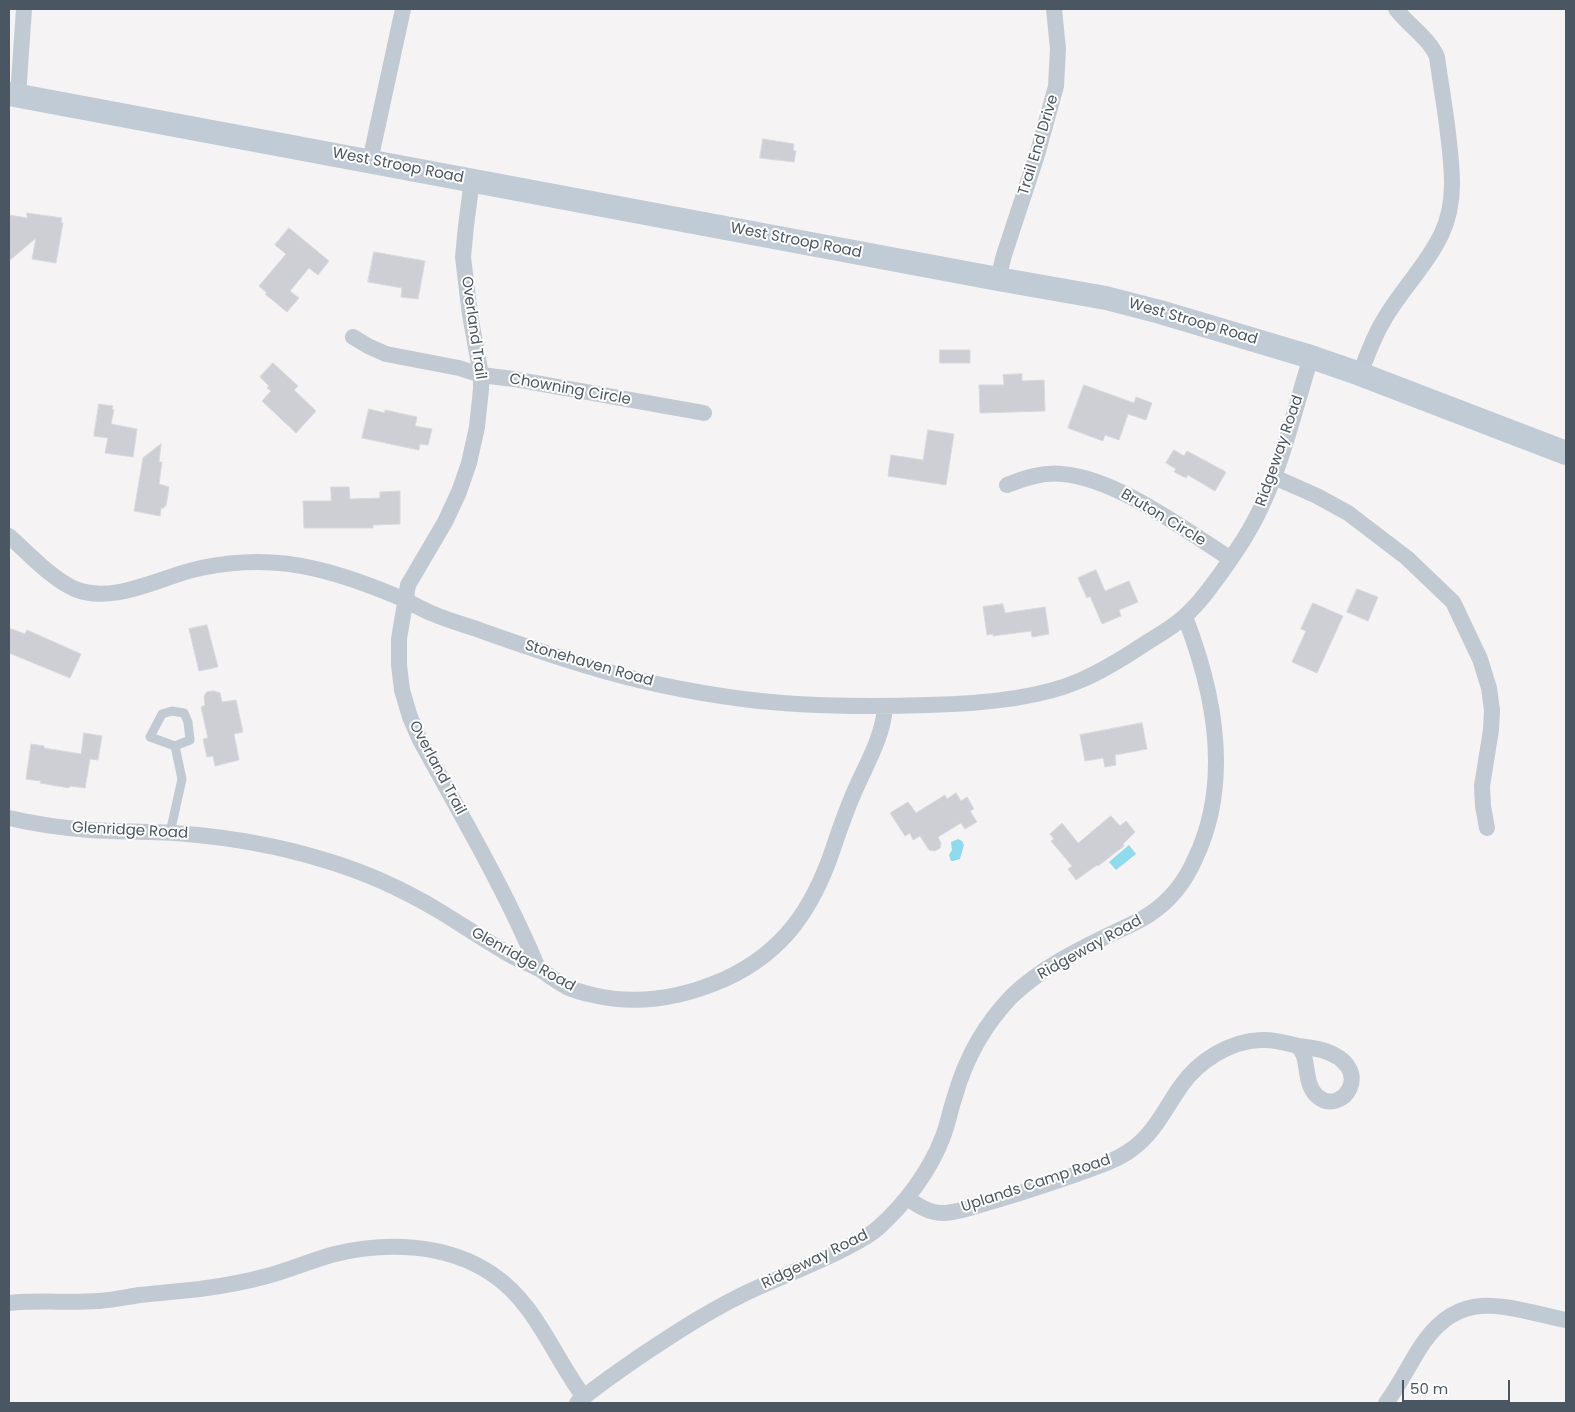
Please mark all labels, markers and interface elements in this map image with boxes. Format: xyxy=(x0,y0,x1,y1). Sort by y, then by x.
street label: Trail End Drive xyxy=(1015,93,1063,197)
street label: West Stroop Road xyxy=(331,144,465,188)
street label: West Stroop Road xyxy=(729,219,863,263)
street label: Overland Trail xyxy=(457,275,489,381)
street label: West Stroop Road xyxy=(1126,295,1260,349)
street label: Chowning Circle xyxy=(508,370,632,410)
street label: Ridgeway Road xyxy=(1253,393,1307,509)
street label: Bruton Circle xyxy=(1117,486,1209,550)
street label: Stonehaven Road xyxy=(523,637,655,691)
street label: Overland Trail xyxy=(405,718,469,818)
street label: Glenridge Road xyxy=(72,819,188,843)
street label: Ridgeway Road xyxy=(1035,912,1145,984)
street label: Glenridge Road xyxy=(468,924,578,996)
street label: Uplands Camp Road xyxy=(959,1151,1113,1217)
street label: Ridgeway Road xyxy=(759,1226,871,1294)
scale bar xyxy=(1405,1370,1512,1402)
text: 50 m xyxy=(1410,1378,1448,1399)

